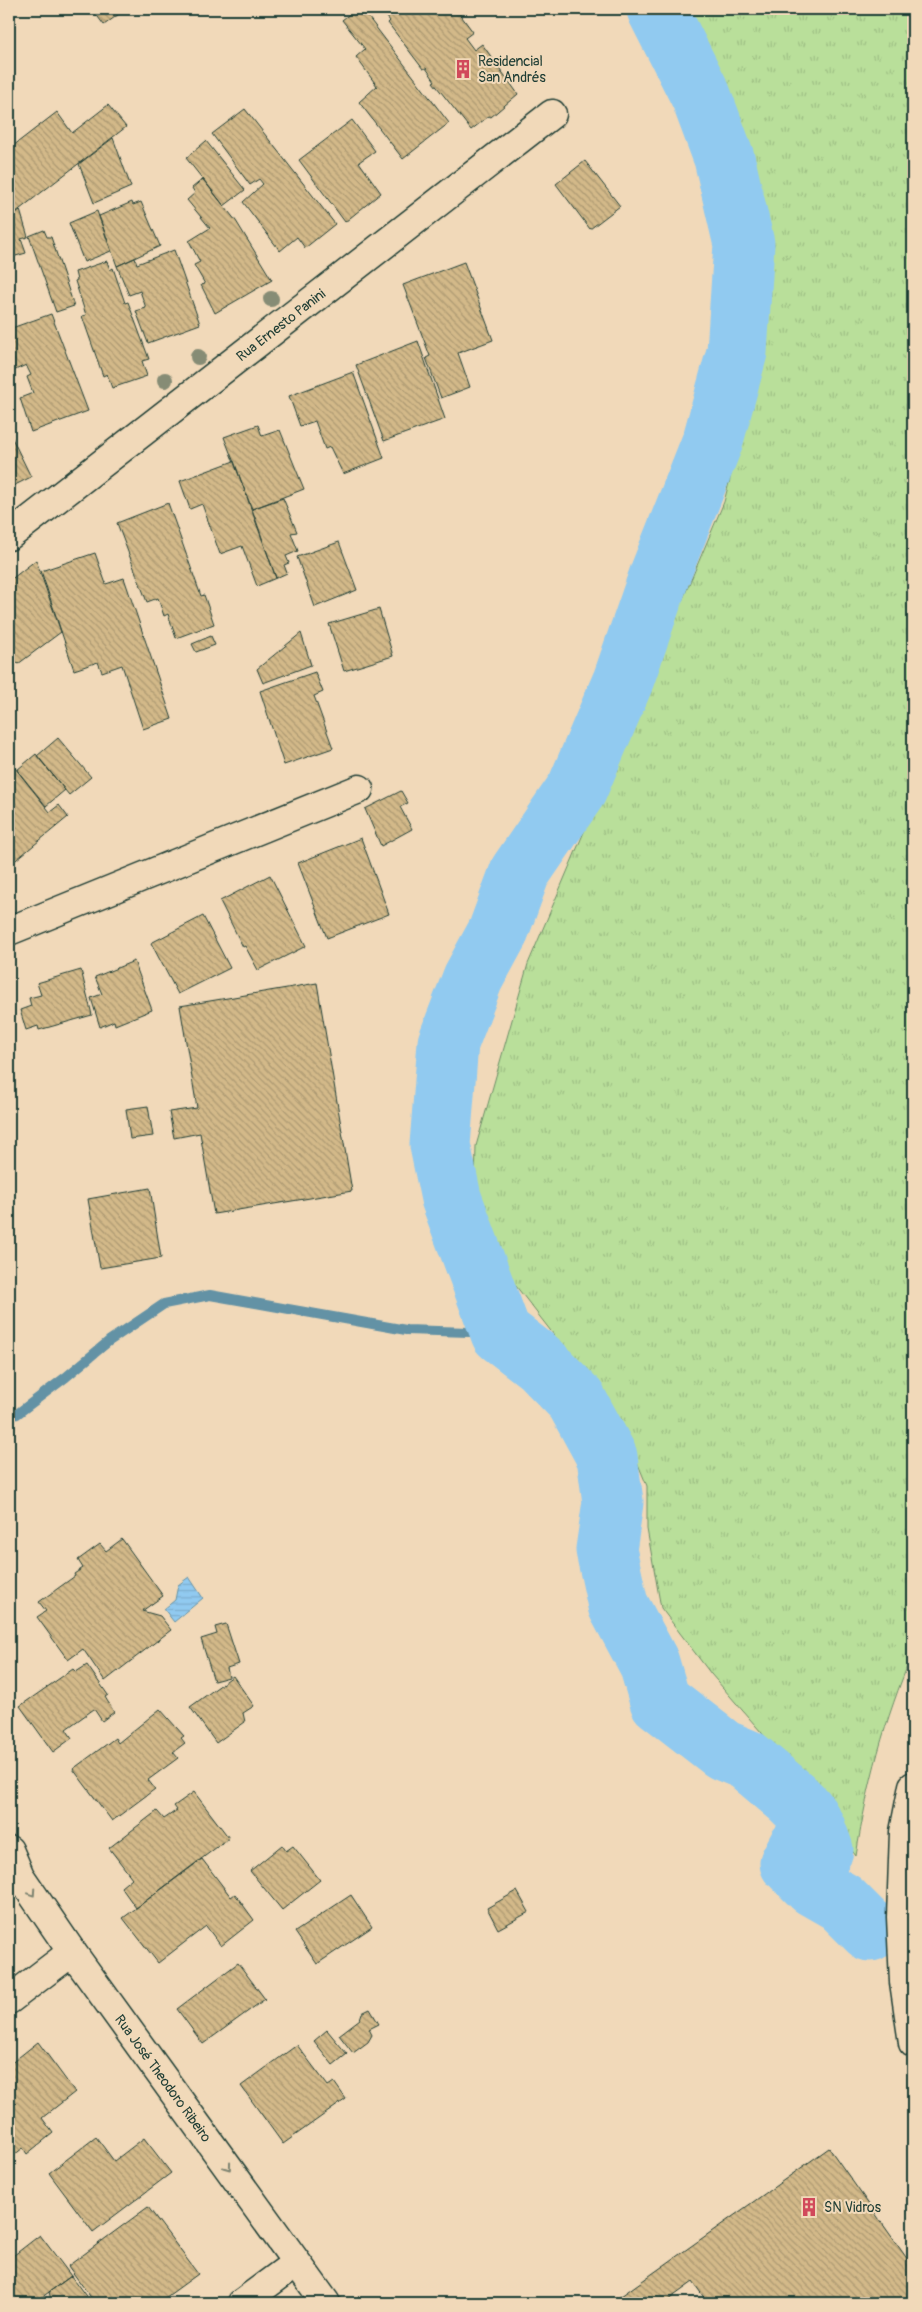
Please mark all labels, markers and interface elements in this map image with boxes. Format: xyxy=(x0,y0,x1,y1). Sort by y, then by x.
place label: Residencial San Andrés xyxy=(478,53,547,86)
building icon: Residencial San Andrés xyxy=(452,58,474,80)
street label: Rua Ernesto Panini xyxy=(233,285,329,365)
one-way arrow xyxy=(26,1887,35,1896)
street label: Rua José Theodoro Ribeiro xyxy=(111,2011,215,2146)
one-way arrow xyxy=(222,2161,231,2171)
building icon: SN Vidros xyxy=(798,2196,820,2218)
place label: SN Vidros xyxy=(824,2199,882,2216)

